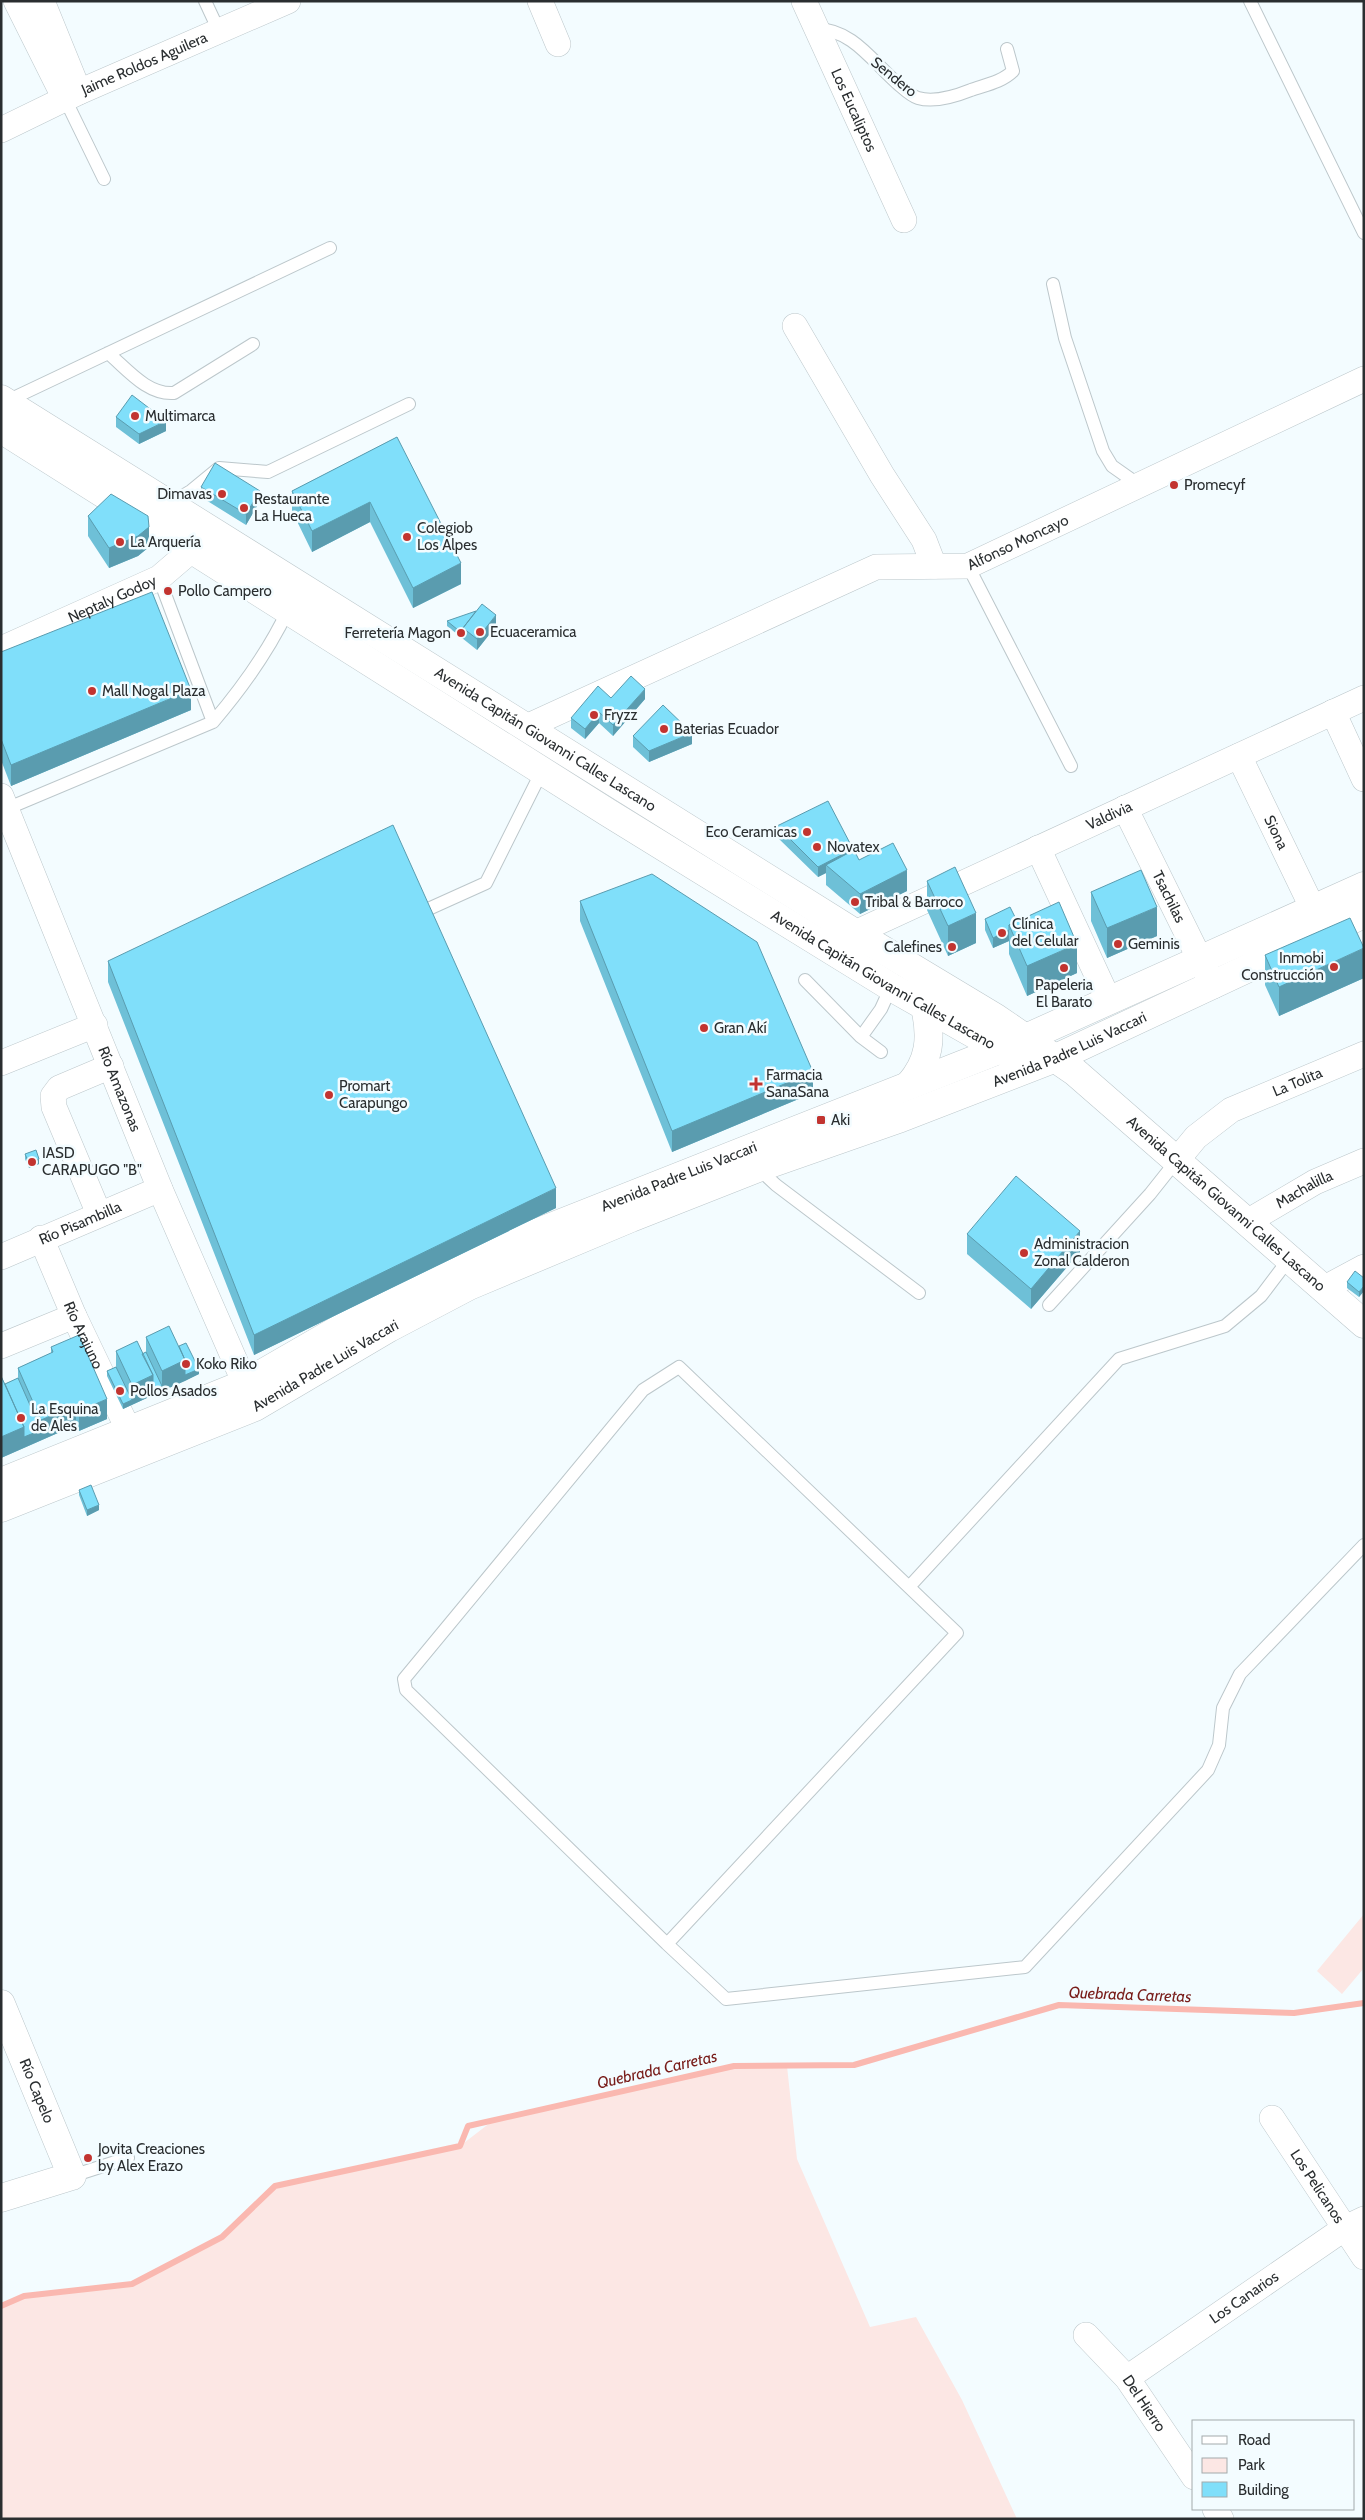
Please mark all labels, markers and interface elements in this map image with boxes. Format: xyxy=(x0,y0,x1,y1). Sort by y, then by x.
street label: Jaime Roldos Aguilera xyxy=(78,28,211,99)
street label: Sendero xyxy=(867,53,921,101)
street label: Los Eucaliptos xyxy=(827,66,881,155)
place label: Multimarca xyxy=(145,407,216,425)
marker: Multimarca xyxy=(129,410,141,422)
place label: Promecyf xyxy=(1184,476,1245,494)
marker: Promecyf xyxy=(1168,479,1180,491)
place label: Dimavas xyxy=(157,485,212,503)
marker: Dimavas xyxy=(216,488,228,500)
place label: Restaurante La Hueca xyxy=(254,490,330,525)
marker: Restaurante La Hueca xyxy=(238,502,250,514)
street label: Alfonso Moncayo xyxy=(964,511,1071,574)
place label: Colegiob Los Alpes xyxy=(417,519,477,554)
marker: Colegiob Los Alpes xyxy=(401,531,413,543)
place label: La Arquería xyxy=(130,533,202,551)
marker: La Arquería xyxy=(114,536,126,548)
street label: Neptaly Godoy xyxy=(65,571,160,627)
place label: Pollo Campero xyxy=(178,582,272,600)
marker: Pollo Campero xyxy=(162,585,174,597)
place label: Ecuaceramica xyxy=(490,623,577,641)
place label: Ferretería Magon xyxy=(345,624,451,642)
marker: Ecuaceramica xyxy=(474,626,486,638)
marker: Ferretería Magon xyxy=(455,627,467,639)
street label: Avenida Capitán Giovanni Calles Lascano xyxy=(431,663,659,815)
place label: Mall Nogal Plaza xyxy=(102,682,206,700)
marker: Mall Nogal Plaza xyxy=(86,685,98,697)
place label: Fryzz xyxy=(604,706,638,724)
marker: Fryzz xyxy=(588,709,600,721)
place label: Baterias Ecuador xyxy=(674,720,779,738)
marker: Baterias Ecuador xyxy=(658,723,670,735)
street label: Valdivia xyxy=(1083,797,1136,834)
street label: Siona xyxy=(1260,813,1292,853)
place label: Eco Ceramicas xyxy=(706,823,797,841)
marker: Eco Ceramicas xyxy=(801,826,813,838)
place label: Novatex xyxy=(827,838,880,856)
marker: Novatex xyxy=(811,841,823,853)
street label: Tsachilas xyxy=(1148,868,1189,926)
place label: Tribal & Barroco xyxy=(865,893,963,911)
marker: Tribal & Barroco xyxy=(849,896,861,908)
street label: Avenida Capitán Giovanni Calles Lascano xyxy=(768,906,998,1053)
place label: Clínica del Celular xyxy=(1012,915,1079,950)
marker: Clínica del Celular xyxy=(996,927,1008,939)
place label: Geminis xyxy=(1128,935,1180,953)
place label: Calefines xyxy=(884,938,942,956)
marker: Geminis xyxy=(1112,938,1124,950)
marker: Calefines xyxy=(946,941,958,953)
place label: Inmobi Construcción xyxy=(1241,949,1324,984)
marker: Inmobi Construcción xyxy=(1328,961,1340,973)
marker: Papeleria El Barato xyxy=(1058,962,1070,974)
place label: Papeleria El Barato xyxy=(1035,976,1094,1011)
street label: Avenida Padre Luis Vaccari xyxy=(990,1008,1149,1091)
place label: Gran Akí xyxy=(714,1019,767,1037)
marker: Gran Akí xyxy=(698,1022,710,1034)
street label: Río Amazonas xyxy=(94,1044,145,1134)
street label: La Tolita xyxy=(1270,1063,1326,1100)
place label: Farmacia SanaSana xyxy=(766,1066,830,1101)
place label: Promart Carapungo xyxy=(339,1077,408,1112)
marker: Farmacia SanaSana xyxy=(750,1078,762,1090)
marker: Promart Carapungo xyxy=(323,1089,335,1101)
place label: Aki xyxy=(831,1111,850,1129)
street label: Avenida Capitán Giovanni Calles Lascano xyxy=(1123,1112,1329,1295)
marker: Aki xyxy=(815,1114,827,1126)
street label: Avenida Padre Luis Vaccari xyxy=(598,1138,759,1215)
place label: IASD CARAPUGO "B" xyxy=(42,1144,142,1179)
marker: IASD CARAPUGO "B" xyxy=(26,1156,38,1168)
street label: Machalilla xyxy=(1272,1166,1336,1212)
street label: Río Pisambilla xyxy=(36,1197,125,1249)
place label: Administracion Zonal Calderon xyxy=(1034,1235,1130,1270)
marker: Administracion Zonal Calderon xyxy=(1018,1247,1030,1259)
street label: Río Arajuno xyxy=(60,1299,107,1372)
street label: Avenida Padre Luis Vaccari xyxy=(249,1316,401,1415)
place label: Koko Riko xyxy=(196,1355,257,1373)
marker: Koko Riko xyxy=(180,1358,192,1370)
place label: Pollos Asados xyxy=(130,1382,217,1400)
marker: Pollos Asados xyxy=(114,1385,126,1397)
place label: La Esquina de Ales xyxy=(31,1400,99,1435)
marker: La Esquina de Ales xyxy=(15,1412,27,1424)
water label: Quebrada Carretas xyxy=(1068,1983,1192,2006)
water label: Quebrada Carretas xyxy=(595,2046,719,2093)
street label: Río Capelo xyxy=(16,2056,58,2126)
place label: Jovita Creaciones by Alex Erazo xyxy=(97,2140,205,2175)
street label: Los Pelicanos xyxy=(1286,2146,1348,2227)
marker: Jovita Creaciones by Alex Erazo xyxy=(82,2152,94,2164)
street label: Los Canarios xyxy=(1206,2268,1282,2328)
street label: Del Hierro xyxy=(1119,2372,1170,2435)
legend xyxy=(1192,2420,1355,2510)
text: Road xyxy=(1238,2431,1271,2449)
text: Park xyxy=(1238,2456,1265,2474)
text: Building xyxy=(1238,2481,1289,2499)

